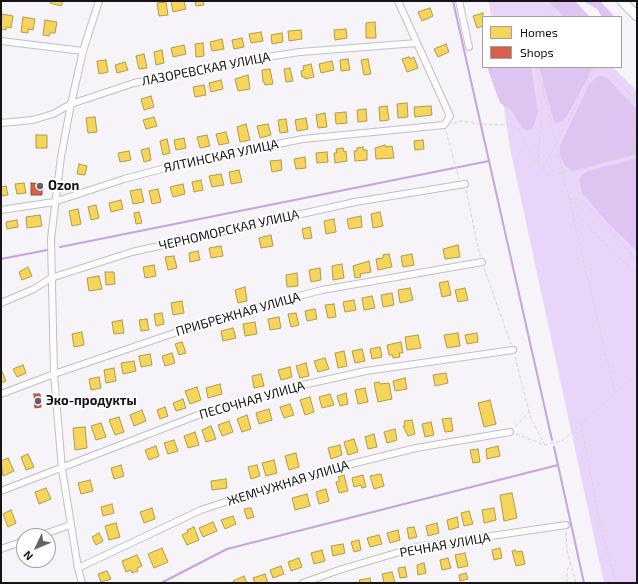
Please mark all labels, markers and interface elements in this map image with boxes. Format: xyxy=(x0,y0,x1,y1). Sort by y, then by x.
legend xyxy=(482,16,622,68)
text: Homes xyxy=(520,25,558,39)
text: Shops xyxy=(520,45,554,59)
street label: ЛАЗОРЕВСКАЯ УЛИЦА xyxy=(140,49,272,89)
street label: ЯЛТИНСКАЯ УЛИЦА xyxy=(162,136,280,176)
place label: Ozon xyxy=(48,178,79,194)
marker: Ozon xyxy=(35,181,45,191)
street label: ЧЕРНОМОРСКАЯ УЛИЦА xyxy=(157,206,301,254)
street label: ПРИБРЕЖНАЯ УЛИЦА xyxy=(174,289,302,339)
street label: ПЕСОЧНАЯ УЛИЦА xyxy=(198,377,306,423)
place label: Эко-продукты xyxy=(46,393,137,409)
marker: Эко-продукты xyxy=(33,396,43,406)
street label: ЖЕМЧУЖНАЯ УЛИЦА xyxy=(225,457,351,509)
north arrow xyxy=(16,528,56,568)
street label: РЕЧНАЯ УЛИЦА xyxy=(398,529,492,561)
text: N xyxy=(20,549,35,563)

